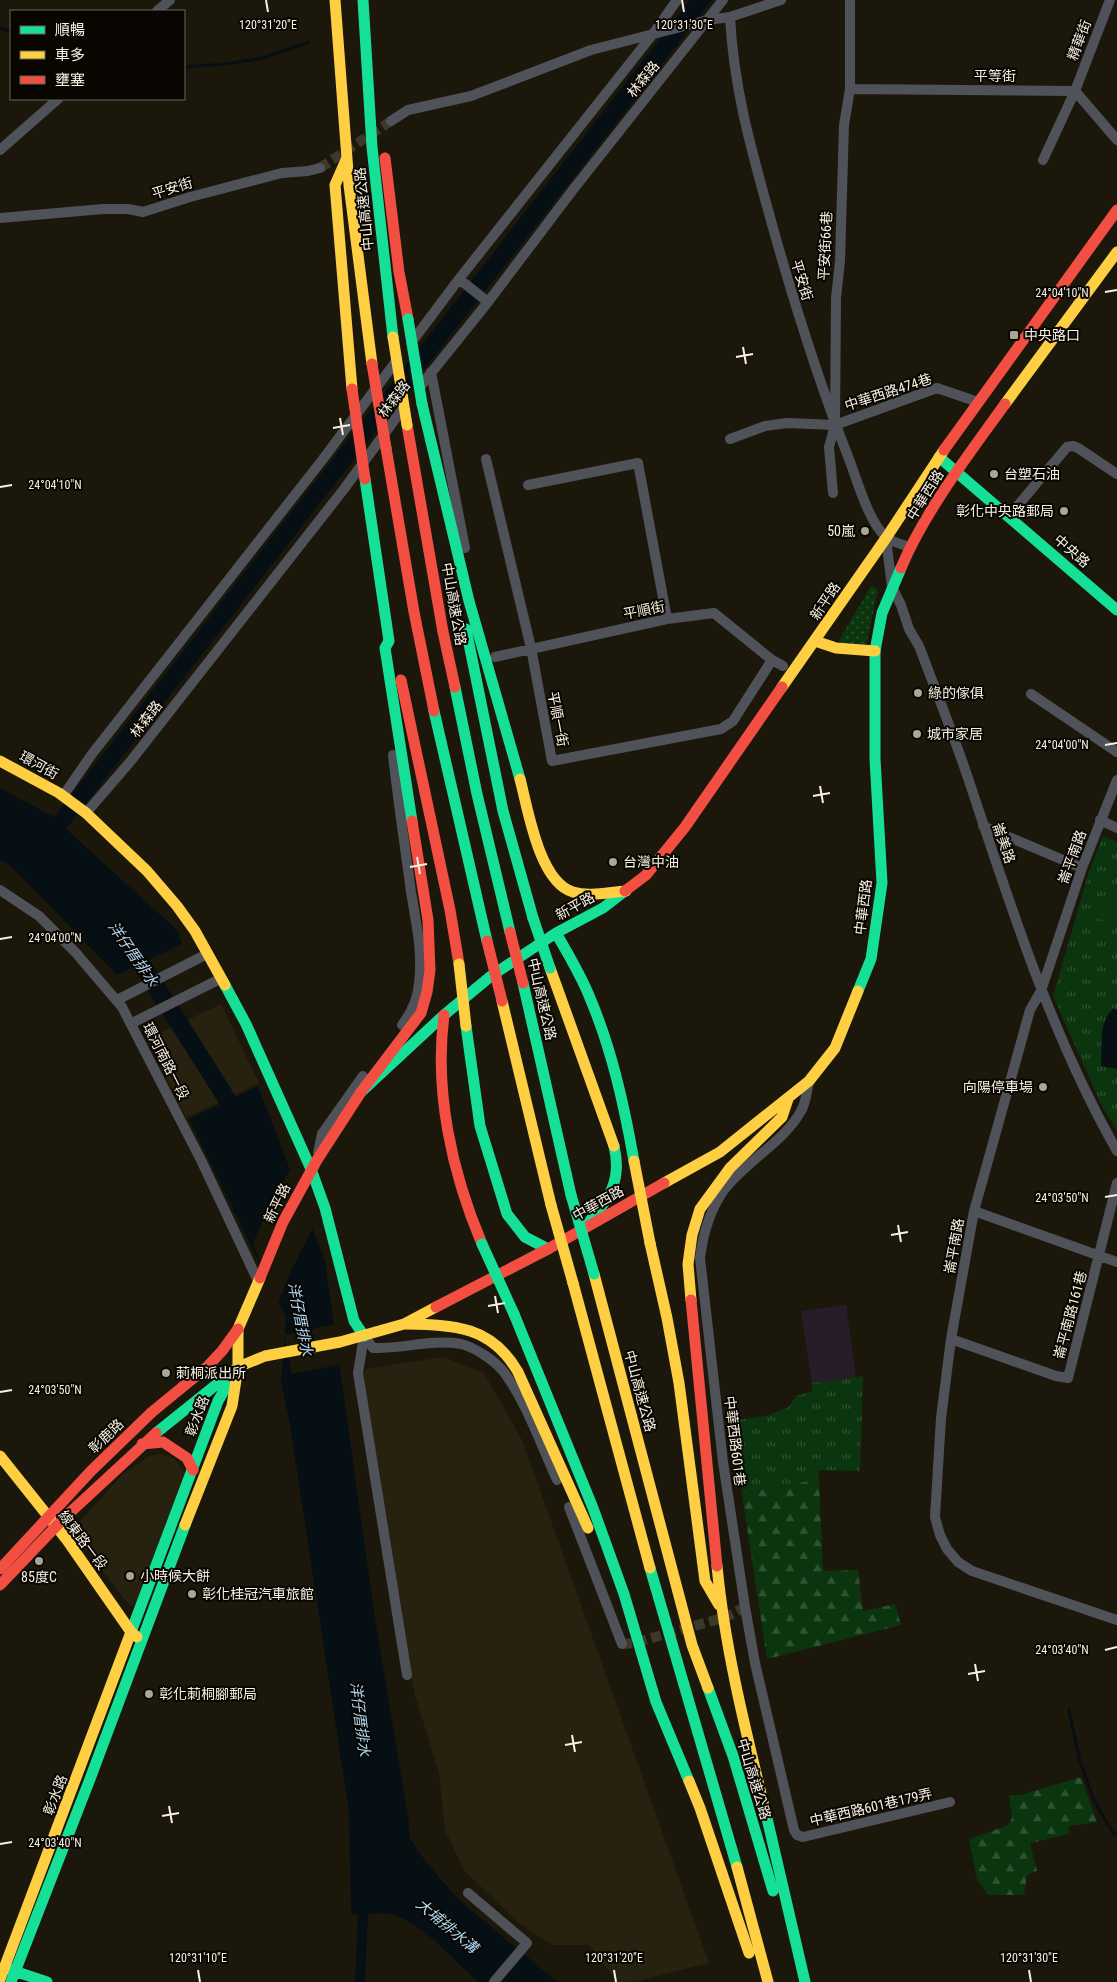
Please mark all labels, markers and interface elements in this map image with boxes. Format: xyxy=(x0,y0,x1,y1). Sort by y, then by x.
legend xyxy=(10,10,185,100)
text: 120°31'20"E xyxy=(239,18,297,32)
text: 120°31'30"E xyxy=(655,18,713,32)
street label: 精華街 xyxy=(1064,18,1094,62)
text: 順暢 xyxy=(55,21,85,39)
text: 車多 xyxy=(55,46,85,64)
street label: 林森路 xyxy=(624,58,662,100)
street label: 平等街 xyxy=(974,68,1016,84)
text: 壅塞 xyxy=(55,71,85,89)
street label: 中山高速公路 xyxy=(352,166,376,252)
street label: 平安街 xyxy=(150,174,194,202)
street label: 平安街66巷 xyxy=(815,211,835,281)
street label: 平安街 xyxy=(788,258,816,302)
text: 24°04'10"N xyxy=(1035,286,1089,300)
place label: 中央路口 xyxy=(1024,327,1080,343)
marker: 中央路口 xyxy=(1008,329,1020,341)
street label: 中華西路474巷 xyxy=(842,370,934,414)
street label: 林森路 xyxy=(375,377,413,421)
place label: 台塑石油 xyxy=(1004,466,1060,482)
street label: 中華西路 xyxy=(903,467,947,523)
marker: 台塑石油 xyxy=(988,468,1000,480)
text: 24°04'10"N xyxy=(28,478,82,492)
place label: 彰化中央路郵局 xyxy=(956,503,1054,519)
marker: 彰化中央路郵局 xyxy=(1058,505,1070,517)
place label: 50嵐 xyxy=(827,523,856,539)
marker: 50嵐 xyxy=(859,525,871,537)
street label: 中央路 xyxy=(1051,531,1093,571)
street label: 中山高速公路 xyxy=(439,561,469,647)
street label: 新平路 xyxy=(807,579,843,623)
street label: 平順街 xyxy=(622,598,666,622)
place label: 綠的傢俱 xyxy=(928,685,984,701)
marker: 綠的傢俱 xyxy=(912,687,924,699)
street label: 平順一街 xyxy=(545,690,571,748)
street label: 林森路 xyxy=(127,698,165,740)
place label: 城市家居 xyxy=(927,726,983,742)
marker: 城市家居 xyxy=(911,728,923,740)
text: 24°04'00"N xyxy=(1035,738,1089,752)
street label: 環河街 xyxy=(17,748,61,782)
street label: 崙美路 xyxy=(990,821,1018,865)
street label: 崙平南路 xyxy=(1055,828,1089,886)
place label: 台灣中油 xyxy=(623,854,679,870)
marker: 台灣中油 xyxy=(607,856,619,868)
street label: 中華西路 xyxy=(852,878,874,936)
street label: 新平路 xyxy=(553,889,597,923)
water label: 洋仔厝排水 xyxy=(104,918,162,991)
text: 24°04'00"N xyxy=(28,931,82,945)
street label: 中山高速公路 xyxy=(525,956,559,1042)
street label: 環河南路一段 xyxy=(140,1020,192,1102)
place label: 向陽停車場 xyxy=(963,1079,1033,1095)
marker: 向陽停車場 xyxy=(1037,1081,1049,1093)
street label: 新平路 xyxy=(261,1181,293,1225)
street label: 中華西路 xyxy=(570,1182,626,1224)
text: 24°03'50"N xyxy=(1035,1191,1089,1205)
street label: 崙平南路 xyxy=(941,1217,967,1275)
street label: 崙平南路161巷 xyxy=(1051,1269,1089,1361)
water label: 洋仔厝排水 xyxy=(284,1280,316,1359)
street label: 中山高速公路 xyxy=(621,1348,659,1434)
place label: 莿桐派出所 xyxy=(176,1365,246,1381)
marker: 莿桐派出所 xyxy=(160,1367,172,1379)
text: 24°03'50"N xyxy=(28,1383,82,1397)
street label: 彰水路 xyxy=(182,1394,212,1438)
street label: 中華西路601巷 xyxy=(722,1395,748,1487)
street label: 彰鹿路 xyxy=(85,1416,127,1456)
street label: 線東路一段 xyxy=(56,1507,110,1573)
marker: 85度C xyxy=(33,1555,45,1567)
place label: 小時候大餅 xyxy=(140,1568,210,1584)
place label: 85度C xyxy=(21,1569,57,1585)
marker: 小時候大餅 xyxy=(124,1570,136,1582)
place label: 彰化桂冠汽車旅館 xyxy=(202,1586,314,1602)
marker: 彰化桂冠汽車旅館 xyxy=(186,1588,198,1600)
text: 24°03'40"N xyxy=(1035,1643,1089,1657)
water label: 洋仔厝排水 xyxy=(346,1681,374,1758)
place label: 彰化莿桐腳郵局 xyxy=(159,1686,257,1702)
marker: 彰化莿桐腳郵局 xyxy=(143,1688,155,1700)
street label: 中山高速公路 xyxy=(734,1736,774,1822)
street label: 彰水路 xyxy=(40,1773,70,1817)
street label: 中華西路601巷179弄 xyxy=(808,1785,934,1829)
text: 24°03'40"N xyxy=(28,1836,82,1850)
water label: 大埔排水溝 xyxy=(412,1895,483,1958)
text: 120°31'10"E xyxy=(169,1951,227,1965)
text: 120°31'20"E xyxy=(585,1951,643,1965)
text: 120°31'30"E xyxy=(1000,1951,1058,1965)

